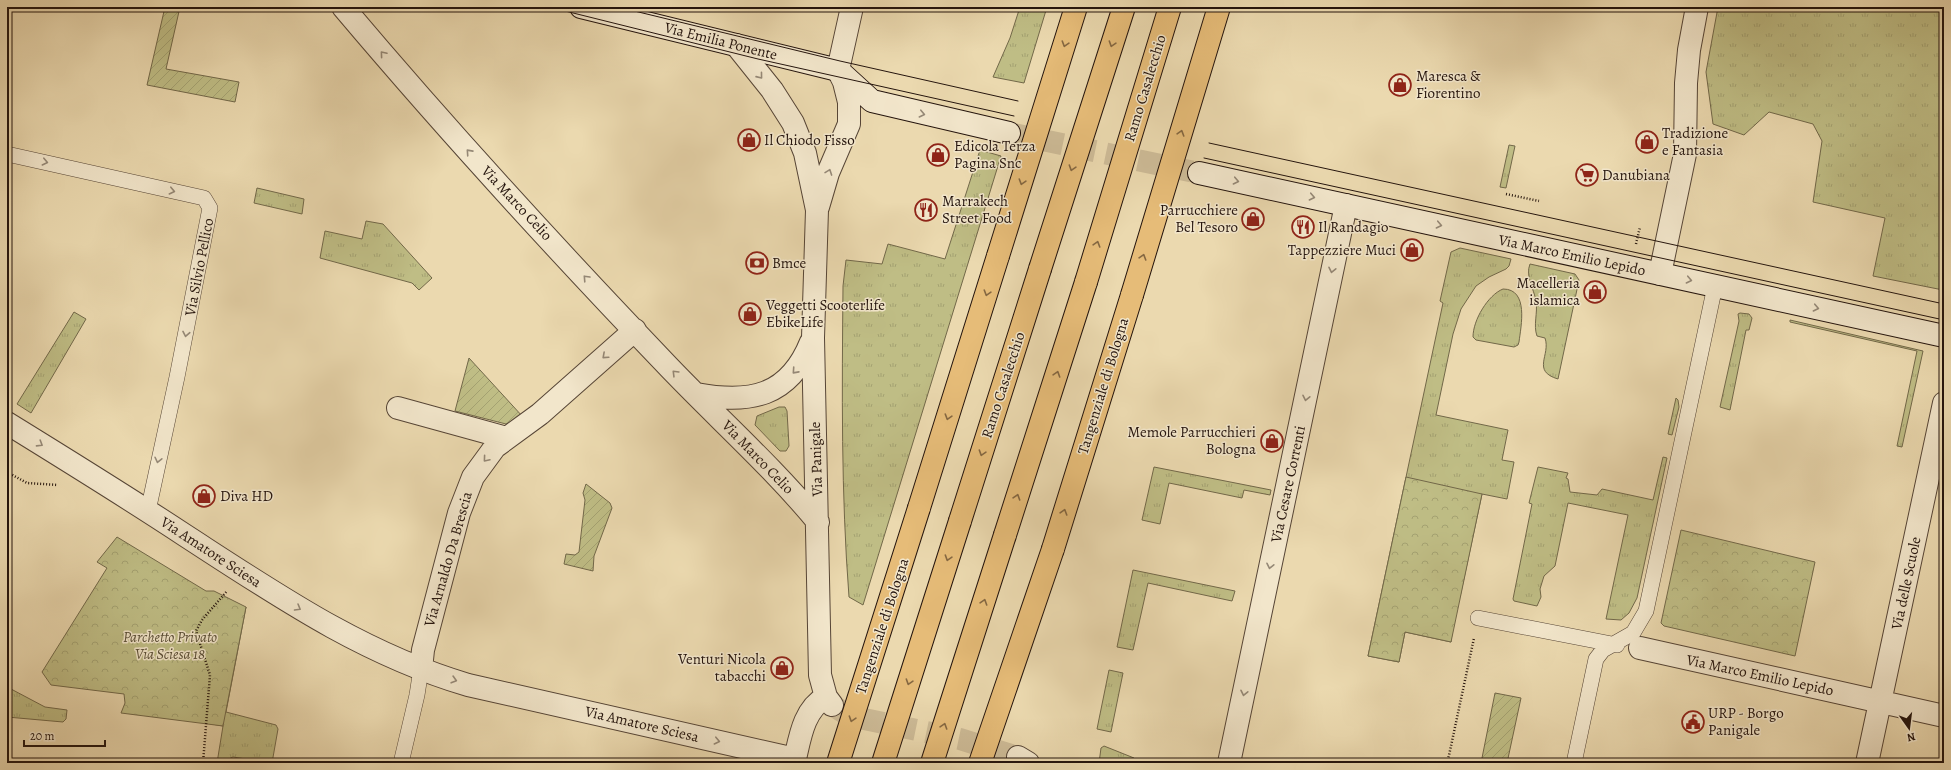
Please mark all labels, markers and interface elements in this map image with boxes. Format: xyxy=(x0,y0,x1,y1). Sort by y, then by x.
street label: Via Emilia Ponente xyxy=(662,17,780,65)
street label: Ramo Casalecchio xyxy=(1119,32,1171,144)
one-way arrow xyxy=(1108,40,1117,47)
one-way arrow xyxy=(1061,41,1069,48)
one-way arrow xyxy=(381,52,388,59)
place label: Maresca & Fiorentino xyxy=(1416,66,1481,103)
one-way arrow xyxy=(755,71,762,78)
shop icon: Maresca & Fiorentino xyxy=(1387,72,1413,98)
one-way arrow xyxy=(919,109,925,117)
place label: Tradizione e Fantasia xyxy=(1662,123,1728,160)
shop icon: Il Chiodo Fisso xyxy=(736,127,762,153)
shop icon: Tradizione e Fantasia xyxy=(1634,129,1660,155)
place label: Il Chiodo Fisso xyxy=(764,130,855,150)
one-way arrow xyxy=(1176,130,1185,137)
place label: Edicola Terza Pagina Snc xyxy=(954,136,1036,173)
shop icon: Edicola Terza Pagina Snc xyxy=(925,142,951,168)
one-way arrow xyxy=(466,149,474,157)
one-way arrow xyxy=(42,158,48,166)
street label: Via Marco Celio xyxy=(476,160,557,245)
supermarket icon: Danubiana xyxy=(1574,162,1600,188)
one-way arrow xyxy=(1068,164,1077,171)
place label: Danubiana xyxy=(1602,165,1670,185)
one-way arrow xyxy=(824,169,832,176)
one-way arrow xyxy=(1233,177,1240,185)
one-way arrow xyxy=(1018,178,1026,185)
one-way arrow xyxy=(169,186,175,194)
place label: Marrakech Street Food xyxy=(942,191,1013,228)
one-way arrow xyxy=(1308,193,1315,201)
restaurant icon: Marrakech Street Food xyxy=(913,197,939,223)
place label: Parrucchiere Bel Tesoro xyxy=(1160,200,1238,237)
shop icon: Parrucchiere Bel Tesoro xyxy=(1240,206,1266,232)
restaurant icon: Il Randagio xyxy=(1290,214,1316,240)
street label: Via Silvio Pellico xyxy=(180,216,218,319)
place label: Il Randagio xyxy=(1318,217,1388,237)
one-way arrow xyxy=(1435,221,1442,229)
street label: Via Marco Emilio Lepido xyxy=(1496,229,1647,280)
shop icon: Tappezziere Muci xyxy=(1399,237,1425,263)
place label: Tappezziere Muci xyxy=(1288,240,1396,260)
one-way arrow xyxy=(1092,241,1101,248)
bank icon: Bmce xyxy=(744,250,770,276)
place label: Bmce xyxy=(772,253,806,273)
one-way arrow xyxy=(1138,254,1147,261)
one-way arrow xyxy=(1329,267,1337,274)
place label: Macelleria islamica xyxy=(1517,273,1580,310)
one-way arrow xyxy=(583,275,591,283)
one-way arrow xyxy=(1685,276,1692,284)
shop icon: Macelleria islamica xyxy=(1582,279,1608,305)
one-way arrow xyxy=(983,289,992,296)
place label: Veggetti Scooterlife EbikeLife xyxy=(765,295,885,332)
shop icon: Veggetti Scooterlife EbikeLife xyxy=(737,301,763,327)
one-way arrow xyxy=(1812,304,1819,312)
street label: Tangenziale di Bologna xyxy=(1073,315,1133,457)
street label: Ramo Casalecchio xyxy=(976,329,1030,441)
one-way arrow xyxy=(183,330,191,337)
one-way arrow xyxy=(602,351,610,358)
one-way arrow xyxy=(792,367,799,374)
one-way arrow xyxy=(672,370,680,378)
one-way arrow xyxy=(1052,370,1060,377)
one-way arrow xyxy=(1302,395,1310,401)
one-way arrow xyxy=(944,414,953,421)
street label: Via Marco Celio xyxy=(717,415,798,498)
street label: Via Panigale xyxy=(805,421,827,498)
place label: Memole Parrucchieri Bologna xyxy=(1128,422,1256,459)
street label: Via Cesare Correnti xyxy=(1266,424,1310,545)
shop icon: Memole Parrucchieri Bologna xyxy=(1259,428,1285,454)
one-way arrow xyxy=(36,439,43,446)
one-way arrow xyxy=(978,449,987,456)
one-way arrow xyxy=(483,454,490,461)
one-way arrow xyxy=(155,457,163,464)
shop icon: Diva HD xyxy=(191,483,217,509)
place label: Diva HD xyxy=(220,486,273,506)
street label: Via Arnaldo Da Brescia xyxy=(419,489,477,630)
one-way arrow xyxy=(1012,494,1021,501)
one-way arrow xyxy=(1059,509,1068,516)
street label: Via Amatore Sciesa xyxy=(156,511,265,592)
street label: Via delle Scuole xyxy=(1886,534,1926,632)
one-way arrow xyxy=(944,554,953,561)
street label: Tangenziale di Bologna xyxy=(851,555,913,697)
one-way arrow xyxy=(1267,563,1275,569)
one-way arrow xyxy=(979,599,987,606)
one-way arrow xyxy=(294,604,301,611)
park label: Parchetto Privato Via Sciesa 18 xyxy=(123,627,217,664)
place label: Venturi Nicola tabacchi xyxy=(677,649,766,686)
street label: Via Marco Emilio Lepido xyxy=(1684,649,1835,700)
shop icon: Venturi Nicola tabacchi xyxy=(769,655,795,681)
one-way arrow xyxy=(450,675,457,684)
one-way arrow xyxy=(905,678,914,685)
one-way arrow xyxy=(1240,690,1248,696)
street label: Via Amatore Sciesa xyxy=(582,701,701,747)
place label: URP - Borgo Panigale xyxy=(1708,703,1784,740)
north arrow xyxy=(1889,708,1929,748)
public building icon: URP - Borgo Panigale xyxy=(1680,709,1706,735)
one-way arrow xyxy=(848,715,857,722)
scale bar xyxy=(24,722,105,748)
one-way arrow xyxy=(939,723,948,730)
text: 20 m xyxy=(30,728,54,744)
text: N xyxy=(1906,729,1917,745)
one-way arrow xyxy=(714,736,720,744)

